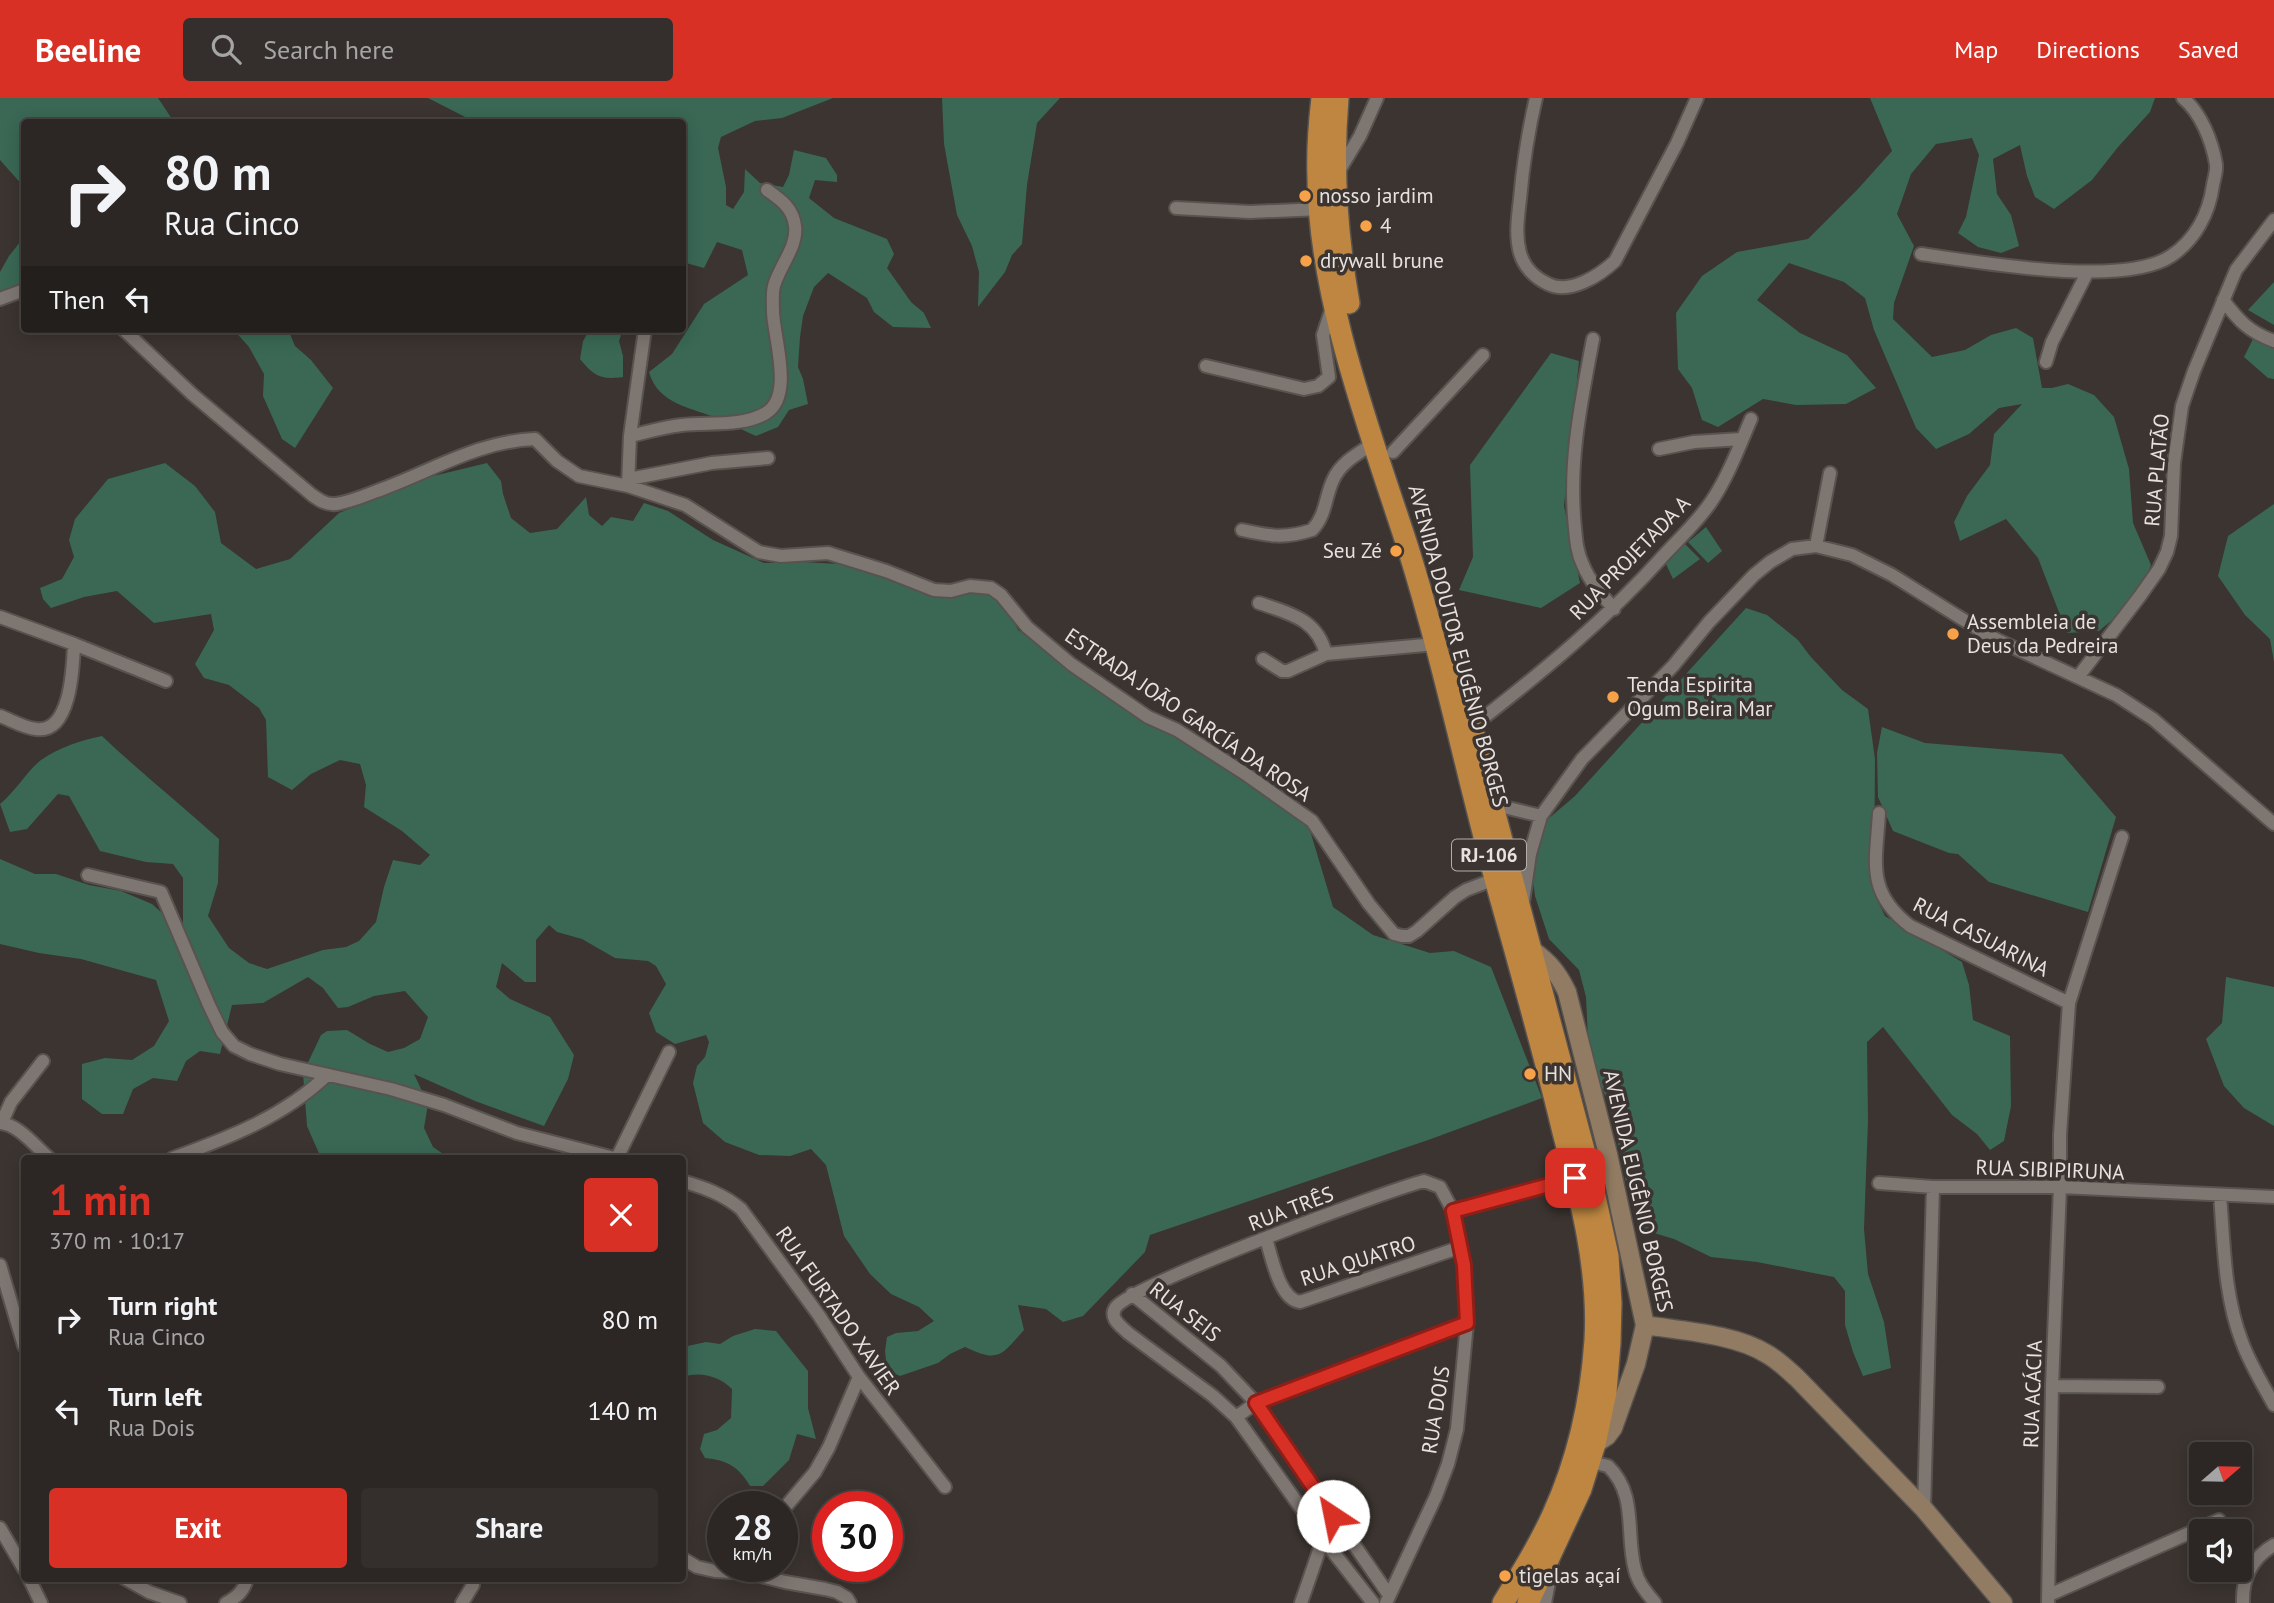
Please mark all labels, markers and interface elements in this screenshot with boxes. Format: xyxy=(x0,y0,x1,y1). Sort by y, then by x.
search box xyxy=(183,18,673,81)
text: Beeline xyxy=(35,28,141,71)
icon: search xyxy=(207,30,245,68)
text: Search here xyxy=(263,33,394,66)
text: Map xyxy=(1954,34,1998,65)
text: Directions xyxy=(2036,34,2140,65)
text: Saved xyxy=(2178,34,2239,65)
text: 80 m xyxy=(164,140,271,204)
icon: right xyxy=(49,147,140,238)
place label: nosso jardim xyxy=(1319,182,1433,209)
marker: nosso jardim xyxy=(1297,188,1313,204)
text: Rua Cinco xyxy=(164,202,300,244)
place label: 4 xyxy=(1380,212,1391,239)
marker: 4 xyxy=(1358,218,1374,234)
place label: drywall brune xyxy=(1320,247,1444,274)
marker: drywall brune xyxy=(1298,253,1314,269)
icon: left xyxy=(119,280,157,318)
text: Then xyxy=(49,283,105,316)
street label: RUA PLATÃO xyxy=(2138,412,2175,528)
street label: AVENIDA DOUTOR EUGÊNIO BORGES xyxy=(1402,482,1515,810)
street label: RUA PROJETADA A xyxy=(1563,489,1696,626)
place label: Seu Zé xyxy=(1323,537,1382,564)
marker: Seu Zé xyxy=(1388,543,1404,559)
place label: Assembleia de Deus da Pedreira xyxy=(1967,608,2118,659)
street label: ESTRADA JOÃO GARCÍA DA ROSA xyxy=(1060,622,1317,808)
marker: Assembleia de Deus da Pedreira xyxy=(1945,626,1961,642)
place label: Tenda Espirita Ogum Beira Mar xyxy=(1627,671,1773,722)
marker: Tenda Espirita Ogum Beira Mar xyxy=(1605,689,1621,705)
road number: RJ-106 xyxy=(1452,840,1526,870)
street label: RUA CASUARINA xyxy=(1909,891,2054,983)
place label: HN xyxy=(1544,1060,1572,1087)
marker: HN xyxy=(1522,1066,1538,1082)
street label: AVENIDA EUGÊNIO BORGES xyxy=(1597,1067,1680,1315)
pin xyxy=(1545,1148,1605,1208)
street label: RUA SIBIPIRUNA xyxy=(1975,1153,2126,1186)
icon: arrive xyxy=(1556,1159,1594,1197)
text: 1 min xyxy=(49,1172,151,1227)
button: close xyxy=(584,1178,658,1252)
street label: RUA TRÊS xyxy=(1244,1180,1337,1237)
street label: RUA FURTADO XAVIER xyxy=(770,1221,907,1400)
text: 370 m · 10:17 xyxy=(49,1226,185,1255)
street label: RUA QUATRO xyxy=(1297,1229,1419,1292)
street label: RUA SEIS xyxy=(1144,1275,1226,1348)
text: Turn right xyxy=(108,1289,217,1322)
icon: right xyxy=(49,1301,87,1339)
text: 80 m xyxy=(602,1303,658,1336)
text: Rua Cinco xyxy=(108,1322,205,1351)
street label: RUA ACÁCIA xyxy=(2017,1339,2048,1448)
street label: RUA DOIS xyxy=(1415,1364,1456,1456)
text: Turn left xyxy=(108,1380,202,1413)
icon: left xyxy=(49,1392,87,1430)
text: 140 m xyxy=(587,1394,658,1427)
text: Rua Dois xyxy=(108,1413,195,1442)
north arrow xyxy=(2189,1442,2252,1505)
map controls xyxy=(2189,1442,2252,1582)
position arrow xyxy=(1296,1479,1370,1553)
button: Exit xyxy=(49,1488,347,1568)
button: Share xyxy=(361,1488,658,1568)
speed limit sign: 30 xyxy=(812,1491,903,1582)
text: 28 xyxy=(733,1504,772,1550)
button: sound xyxy=(2189,1519,2252,1582)
text: km/h xyxy=(733,1542,772,1565)
place label: tigelas açaí xyxy=(1519,1562,1621,1589)
marker: tigelas açaí xyxy=(1497,1568,1513,1584)

